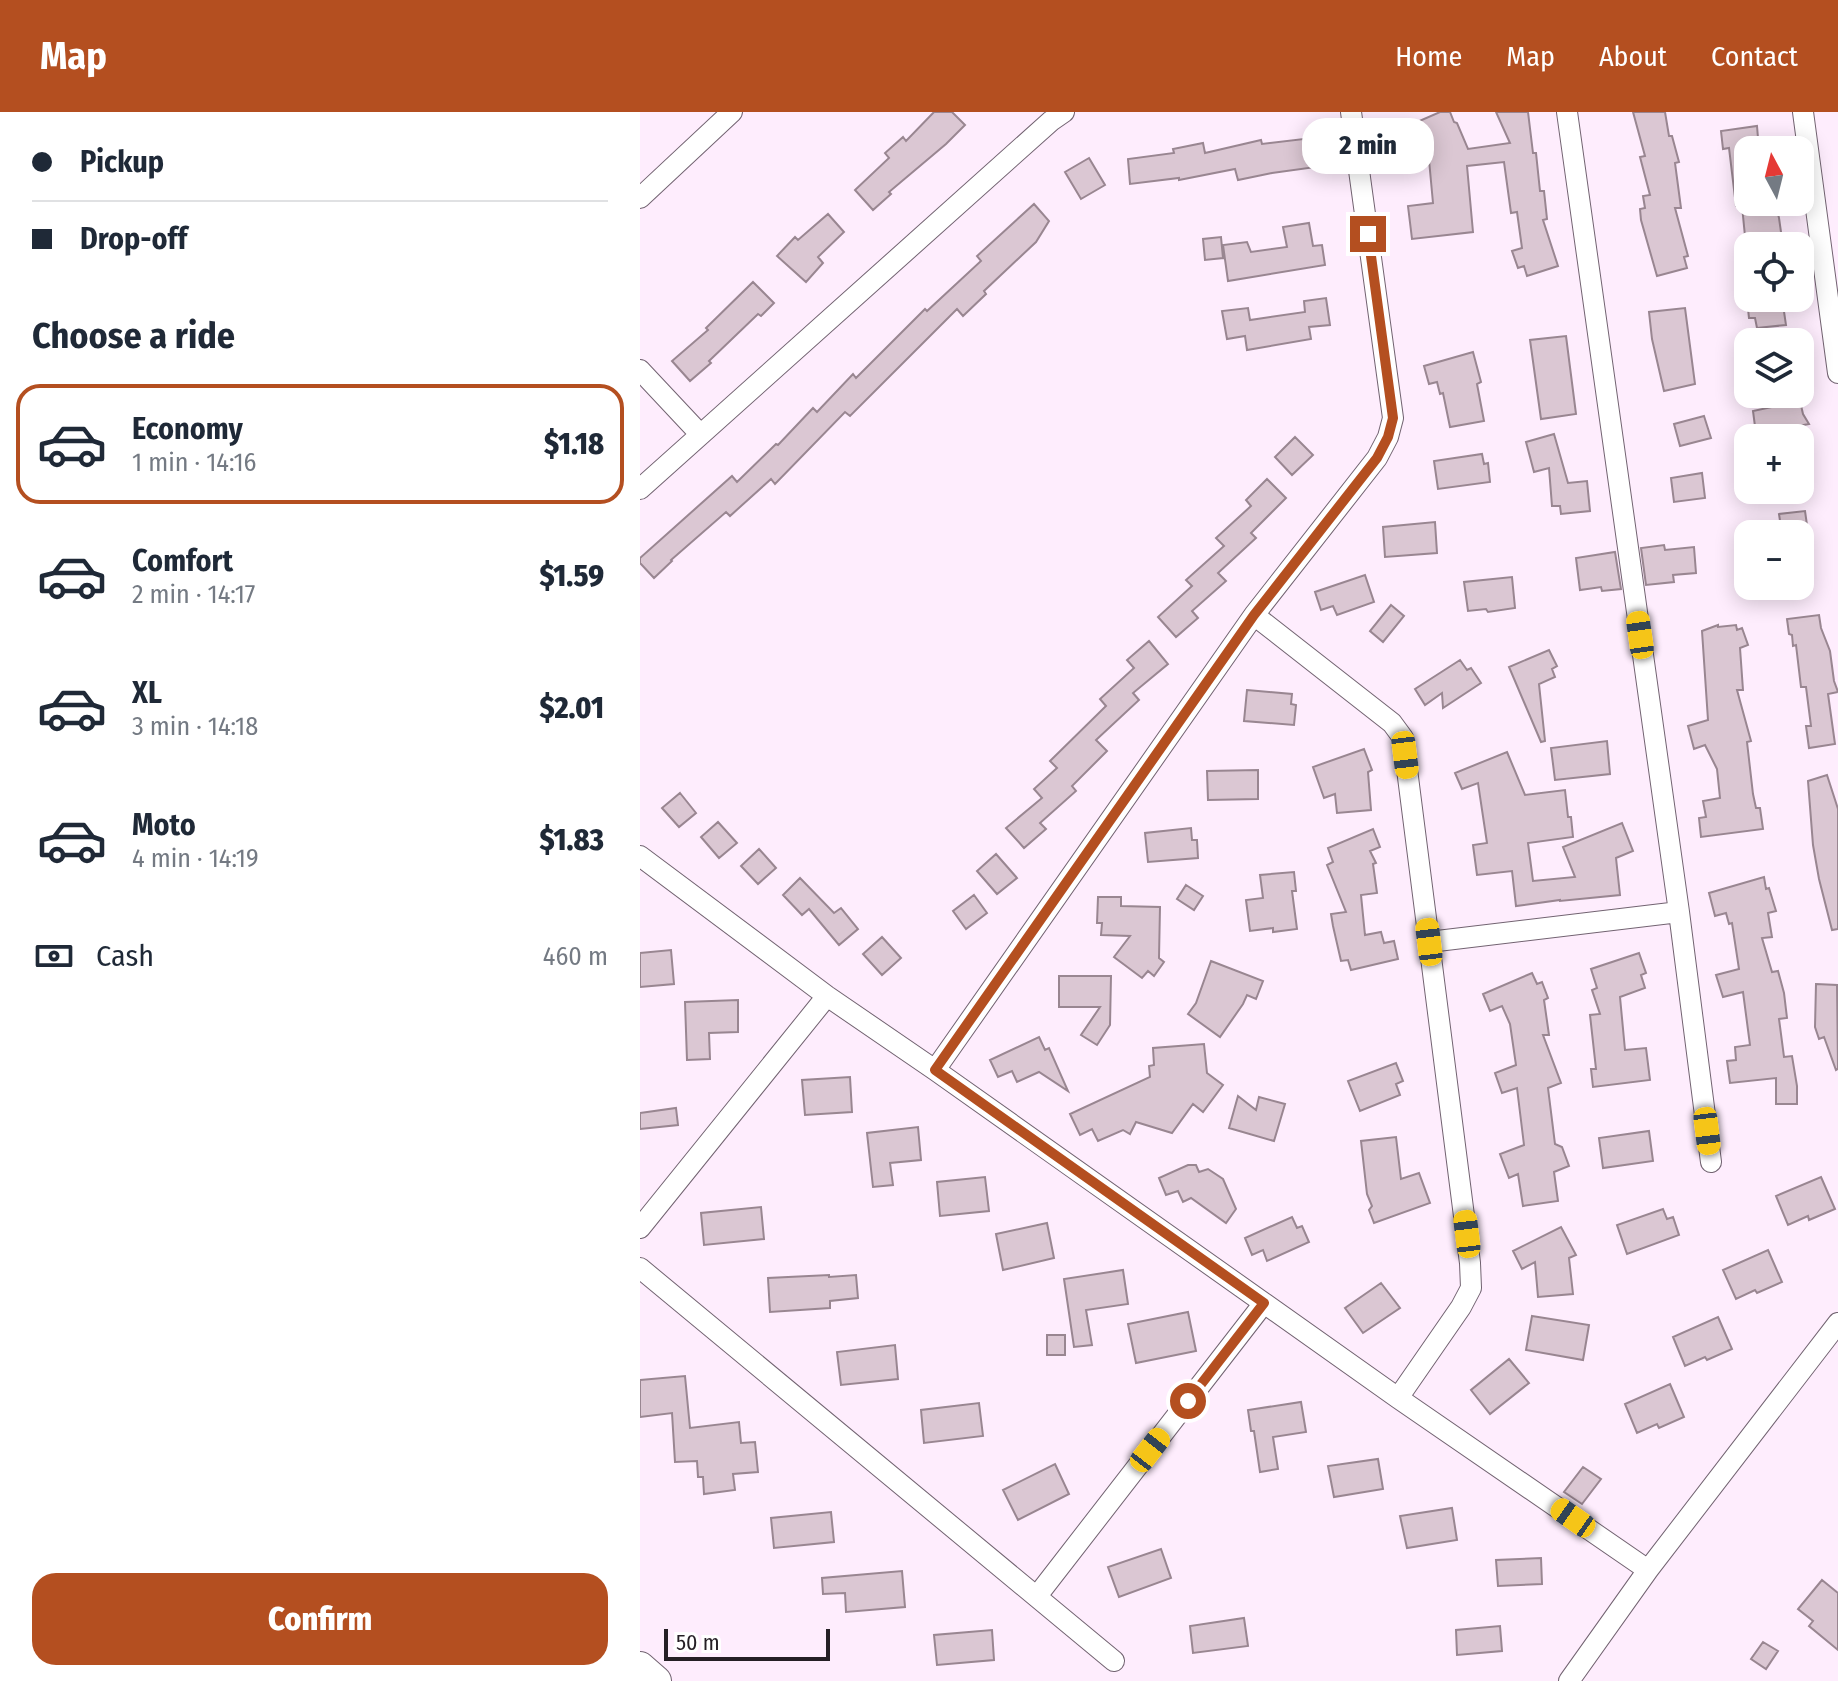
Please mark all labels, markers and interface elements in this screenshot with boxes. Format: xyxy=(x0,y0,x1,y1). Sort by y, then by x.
text: Map xyxy=(40,33,107,79)
text: Home xyxy=(1395,40,1462,73)
text: Map xyxy=(1506,40,1555,73)
text: About xyxy=(1599,40,1667,73)
text: Contact xyxy=(1711,40,1798,73)
callout: 2 min xyxy=(1302,118,1434,174)
text: 2 min xyxy=(1339,130,1397,161)
north arrow xyxy=(1734,136,1814,216)
map controls xyxy=(1734,136,1814,600)
text: Pickup xyxy=(80,144,164,180)
route end xyxy=(1350,216,1386,252)
text: Drop-off xyxy=(80,221,187,257)
button: locate xyxy=(1734,232,1814,312)
text: Choose a ride xyxy=(32,314,235,358)
button: layers xyxy=(1734,328,1814,408)
icon: car xyxy=(36,408,108,480)
text: Economy xyxy=(132,411,243,447)
button: + xyxy=(1734,424,1814,504)
text: $1.18 xyxy=(544,426,604,462)
text: 1 min · 14:16 xyxy=(132,447,256,478)
button: − xyxy=(1734,520,1814,600)
icon: car xyxy=(36,540,108,612)
text: Comfort xyxy=(132,543,233,579)
text: $1.59 xyxy=(539,558,604,594)
text: 2 min · 14:17 xyxy=(132,579,255,610)
car xyxy=(1625,610,1655,660)
icon: car xyxy=(36,672,108,744)
text: XL xyxy=(132,675,162,711)
text: $2.01 xyxy=(540,690,604,726)
text: 3 min · 14:18 xyxy=(132,711,258,742)
car xyxy=(1390,730,1420,780)
icon: car xyxy=(36,804,108,876)
text: Moto xyxy=(132,807,196,843)
text: $1.83 xyxy=(540,822,604,858)
text: 4 min · 14:19 xyxy=(132,843,259,874)
car xyxy=(1414,917,1444,967)
icon: cash xyxy=(32,934,76,978)
text: Cash xyxy=(96,938,154,974)
text: 460 m xyxy=(543,941,608,972)
car xyxy=(1692,1106,1722,1156)
car xyxy=(1452,1209,1482,1259)
route start xyxy=(1170,1383,1206,1419)
car xyxy=(1126,1424,1174,1476)
car xyxy=(1546,1494,1600,1542)
button: Confirm xyxy=(32,1573,608,1665)
scale bar xyxy=(664,1625,830,1661)
text: 50 m xyxy=(676,1629,720,1656)

